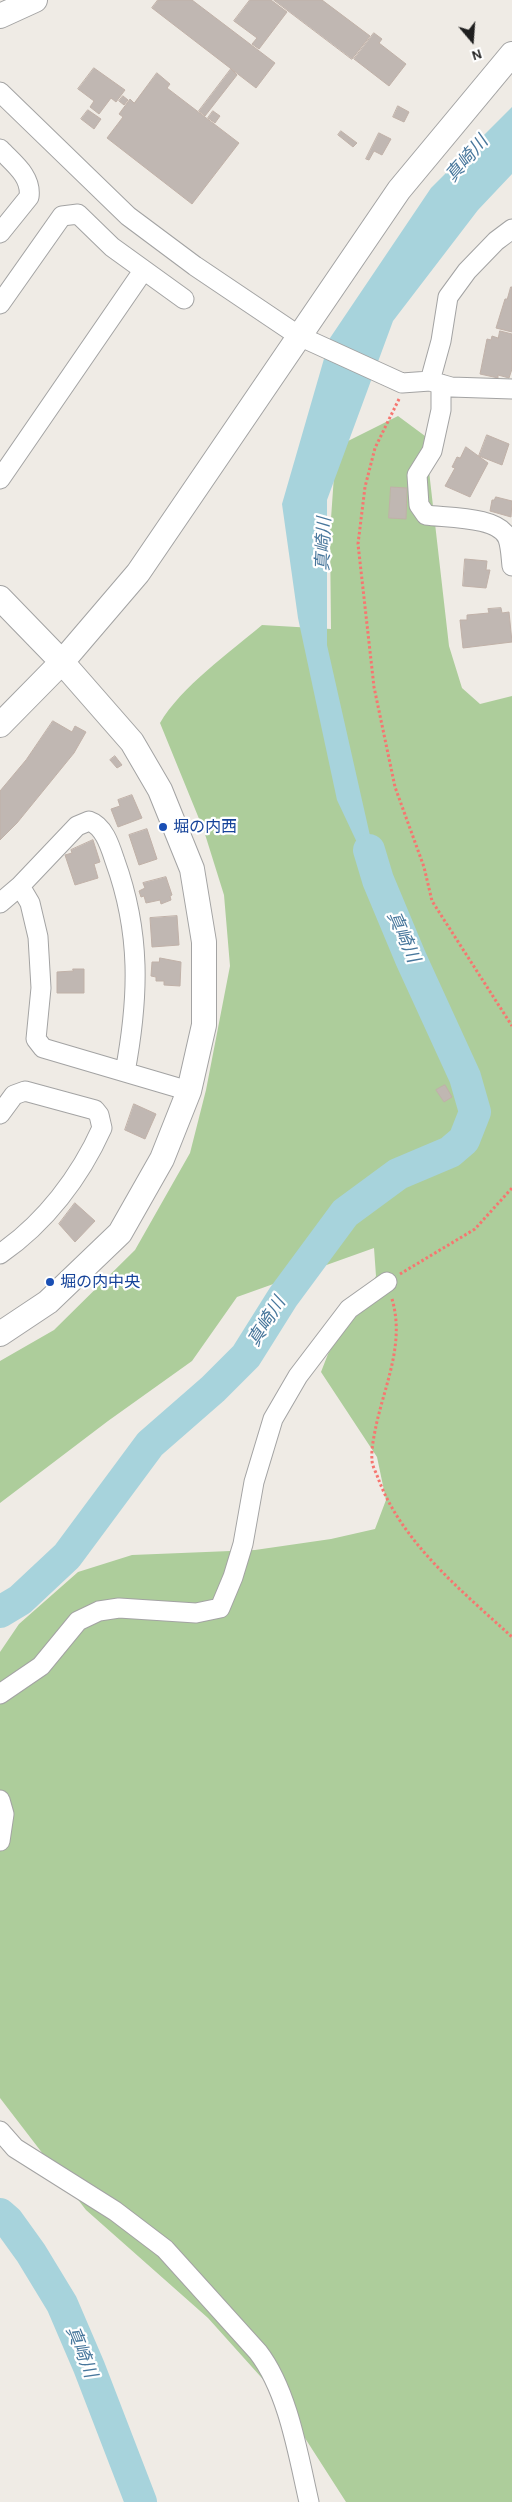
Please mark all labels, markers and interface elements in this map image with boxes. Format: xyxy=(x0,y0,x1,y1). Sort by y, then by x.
north arrow xyxy=(447,15,497,65)
text: N xyxy=(469,45,484,64)
water label: 真崎川 xyxy=(441,132,493,186)
water label: 真崎川 xyxy=(312,517,336,571)
place label: 堀の内西 xyxy=(173,817,237,837)
marker: 堀の内西 xyxy=(157,821,169,833)
water label: 真崎川 xyxy=(382,908,424,966)
place label: 堀の内中央 xyxy=(60,1272,140,1292)
marker: 堀の内中央 xyxy=(44,1276,56,1288)
water label: 真崎川 xyxy=(244,1293,290,1351)
water label: 真崎川 xyxy=(61,2323,101,2381)

